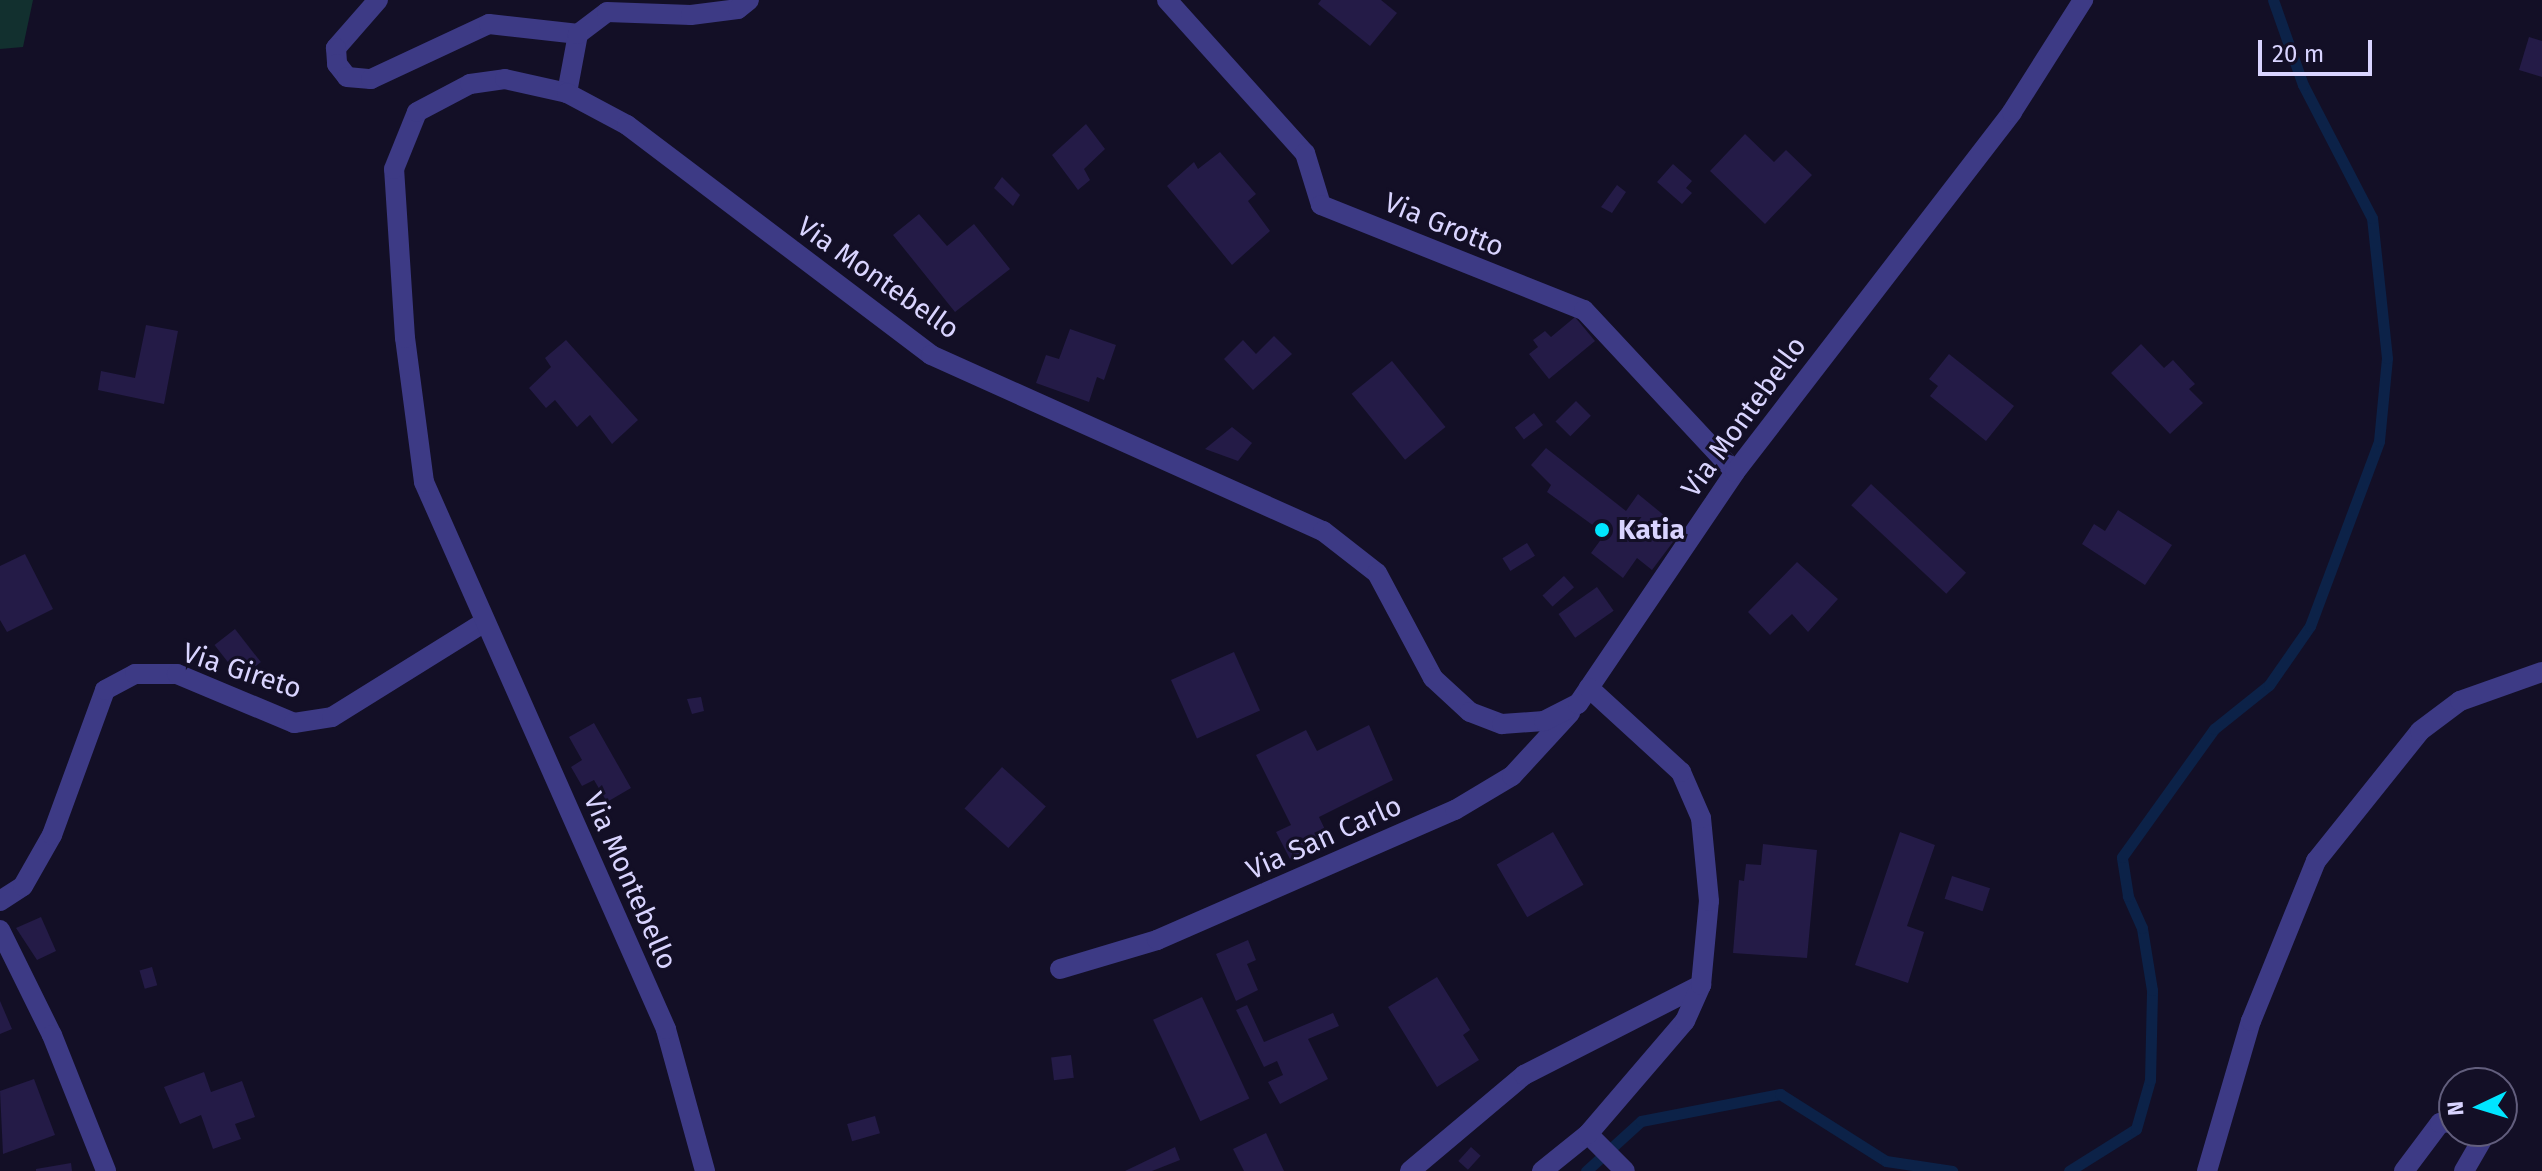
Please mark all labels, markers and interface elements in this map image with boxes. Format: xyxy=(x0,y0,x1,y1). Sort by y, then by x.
scale bar xyxy=(2262,24,2376,74)
text: 20 m xyxy=(2272,40,2324,68)
street label: Via Grotto xyxy=(1379,186,1509,264)
street label: Via Montebello xyxy=(790,210,966,346)
street label: Via Montebello xyxy=(1675,330,1813,504)
place label: Katia xyxy=(1618,513,1685,547)
marker: Katia xyxy=(1593,521,1611,539)
street label: Via Gireto xyxy=(178,636,306,706)
street label: Via Montebello xyxy=(576,787,684,975)
street label: Via San Carlo xyxy=(1241,789,1407,887)
north arrow xyxy=(2438,1067,2518,1147)
text: N xyxy=(2442,1100,2470,1117)

